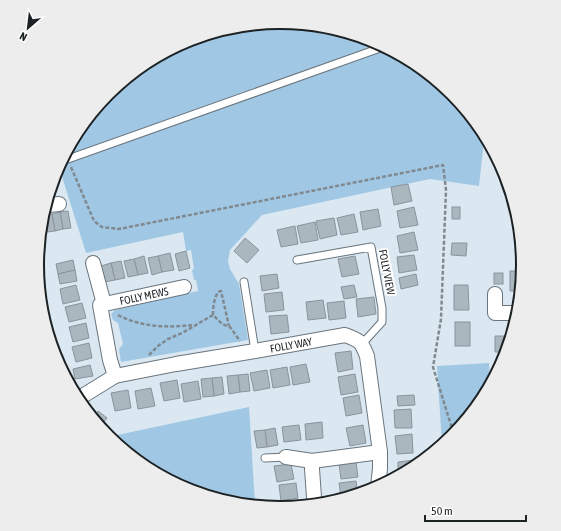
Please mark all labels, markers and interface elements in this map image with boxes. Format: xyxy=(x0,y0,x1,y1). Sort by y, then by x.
north arrow xyxy=(8,8,48,48)
text: N xyxy=(18,30,29,44)
street label: FOLLY VIEW xyxy=(377,248,397,296)
street label: FOLLY MEWS xyxy=(118,285,170,307)
street label: FOLLY WAY xyxy=(269,335,313,355)
scale bar xyxy=(425,497,526,523)
text: 50 m xyxy=(431,504,453,518)

